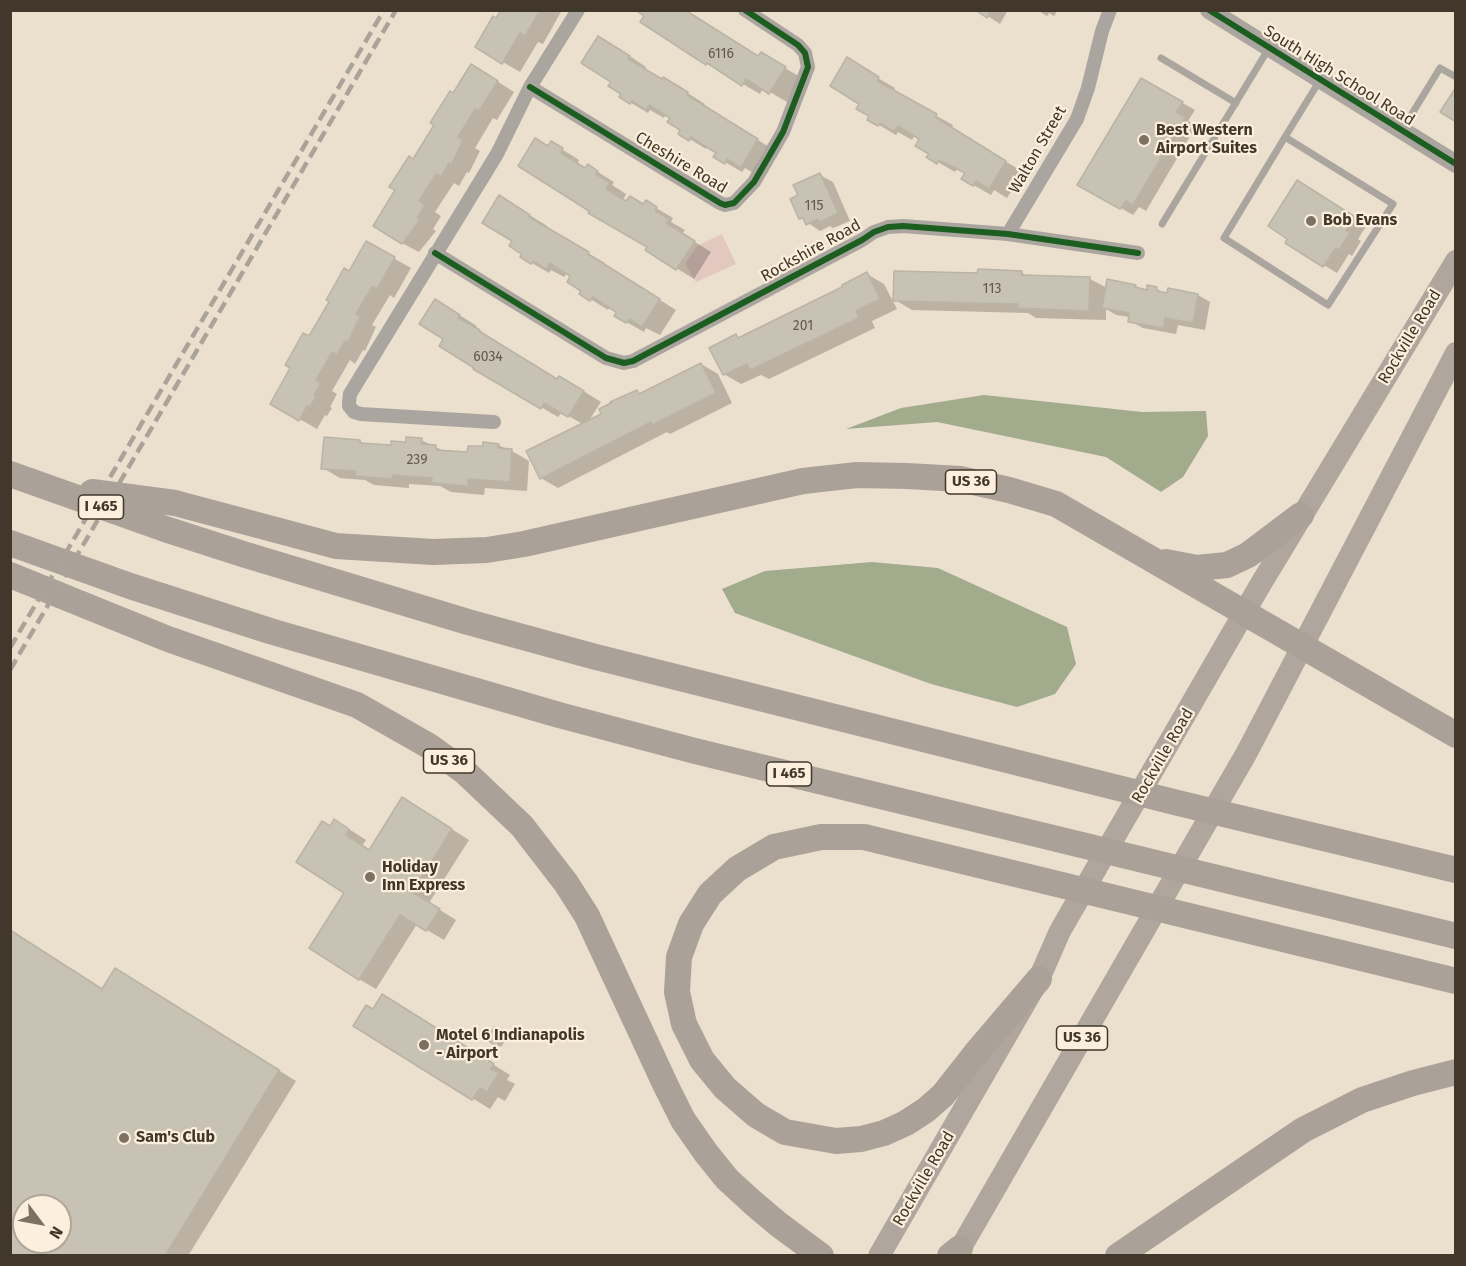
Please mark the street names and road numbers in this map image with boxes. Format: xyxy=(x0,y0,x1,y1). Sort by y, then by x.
street label: South High School Road xyxy=(1260,22,1418,130)
street label: Walton Street xyxy=(1005,103,1071,197)
street label: Cheshire Road xyxy=(632,128,730,198)
street label: Rockshire Road xyxy=(758,216,864,286)
street label: Rockville Road xyxy=(1374,287,1446,387)
road number: US 36 xyxy=(946,470,996,494)
road number: I 465 xyxy=(78,495,124,519)
street label: Rockville Road xyxy=(1128,705,1198,807)
road number: US 36 xyxy=(424,749,474,773)
road number: I 465 xyxy=(766,762,812,786)
road number: US 36 xyxy=(1056,1026,1108,1050)
street label: Rockville Road xyxy=(889,1128,959,1230)

